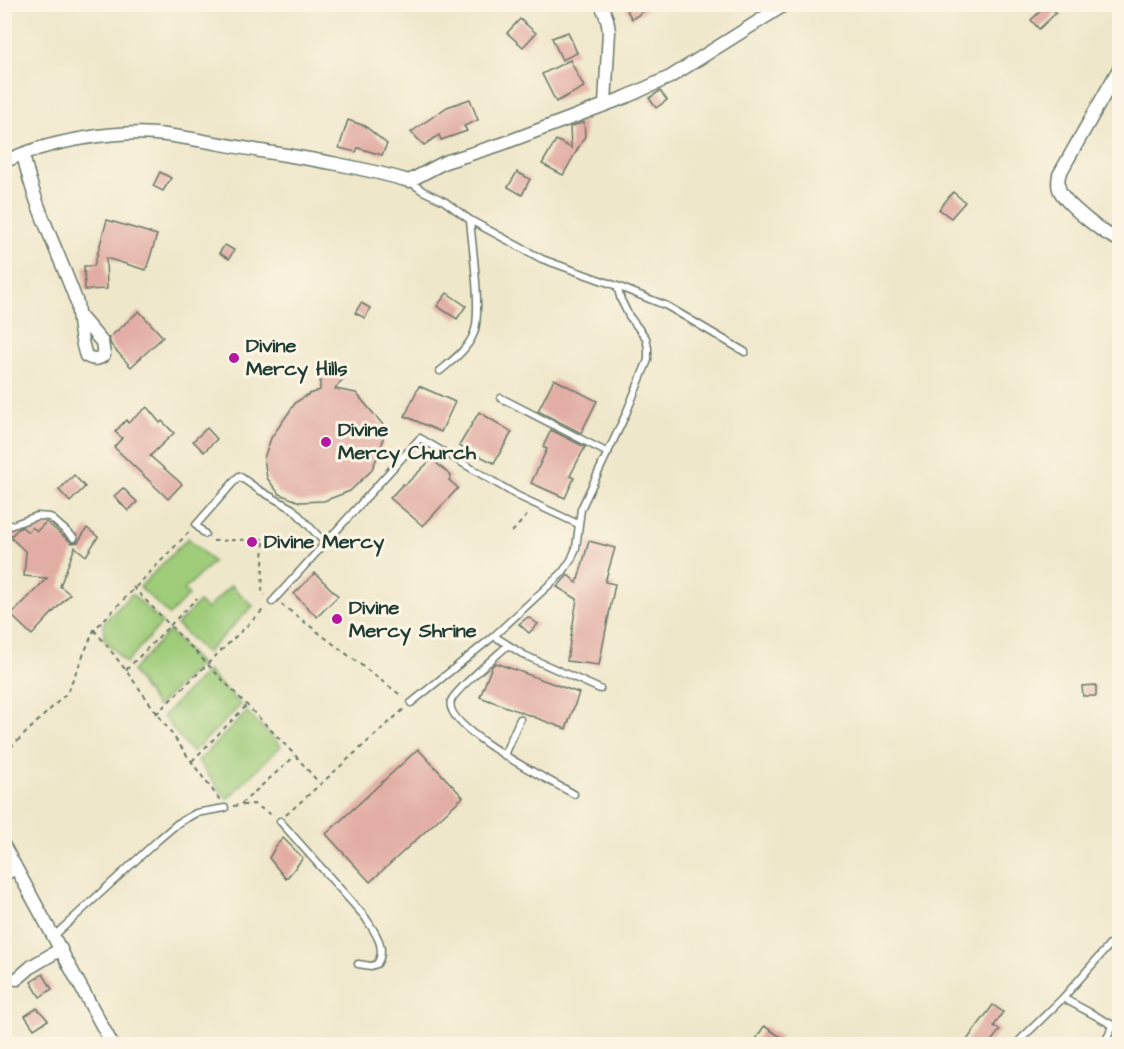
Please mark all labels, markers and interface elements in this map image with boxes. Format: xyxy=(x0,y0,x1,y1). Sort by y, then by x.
place label: Divine Mercy Hills xyxy=(246,332,348,384)
marker: Divine Mercy Hills xyxy=(227,351,241,365)
place label: Divine Mercy Church xyxy=(338,416,477,468)
marker: Divine Mercy Church xyxy=(319,435,333,449)
place label: Divine Mercy xyxy=(264,528,384,557)
marker: Divine Mercy xyxy=(245,535,259,549)
place label: Divine Mercy Shrine xyxy=(349,594,477,646)
marker: Divine Mercy Shrine xyxy=(330,612,344,626)

